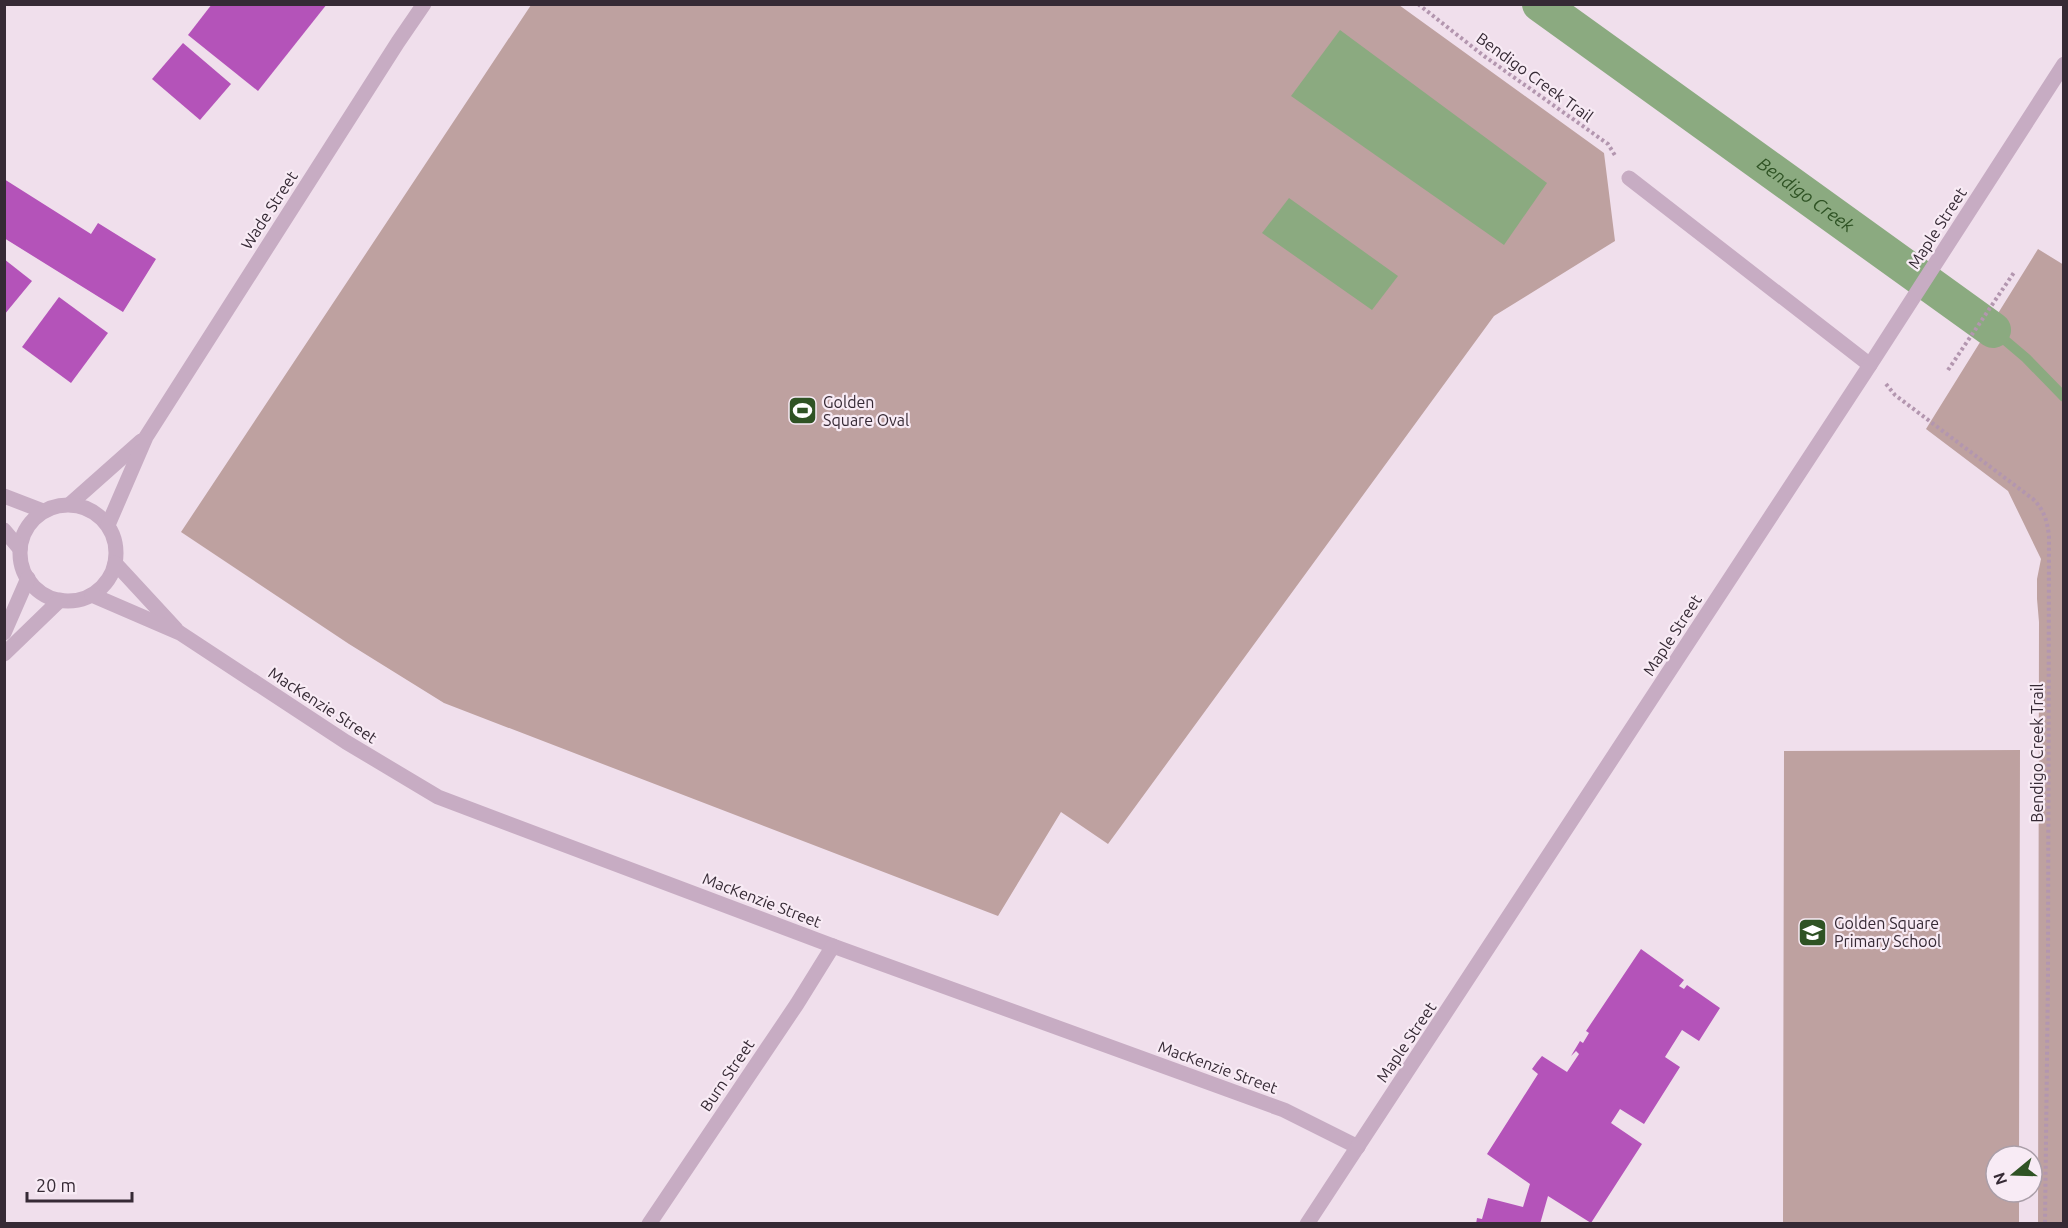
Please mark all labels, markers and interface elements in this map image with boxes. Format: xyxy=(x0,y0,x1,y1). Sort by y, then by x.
street label: Bendigo Creek Trail xyxy=(1473,29,1597,125)
water label: Bendigo Creek xyxy=(1754,153,1859,236)
street label: Wade Street xyxy=(237,167,301,252)
street label: Maple Street xyxy=(1904,184,1970,272)
place label: Golden Square Oval xyxy=(823,393,909,429)
sports icon: Golden Square Oval xyxy=(786,395,818,427)
street label: Maple Street xyxy=(1639,591,1705,679)
street label: MacKenzie Street xyxy=(265,663,381,747)
street label: Bendigo Creek Trail xyxy=(2028,683,2046,823)
street label: MacKenzie Street xyxy=(700,869,824,931)
place label: Golden Square Primary School xyxy=(1834,914,1941,950)
school or university icon: Golden Square Primary School xyxy=(1797,916,1829,948)
street label: Maple Street xyxy=(1373,998,1440,1086)
street label: Burn Street xyxy=(696,1035,758,1114)
street label: MacKenzie Street xyxy=(1156,1037,1281,1097)
north arrow xyxy=(1984,1144,2044,1204)
scale bar xyxy=(27,1165,132,1203)
text: N xyxy=(1989,1170,2010,1187)
text: 20 m xyxy=(36,1175,76,1195)

